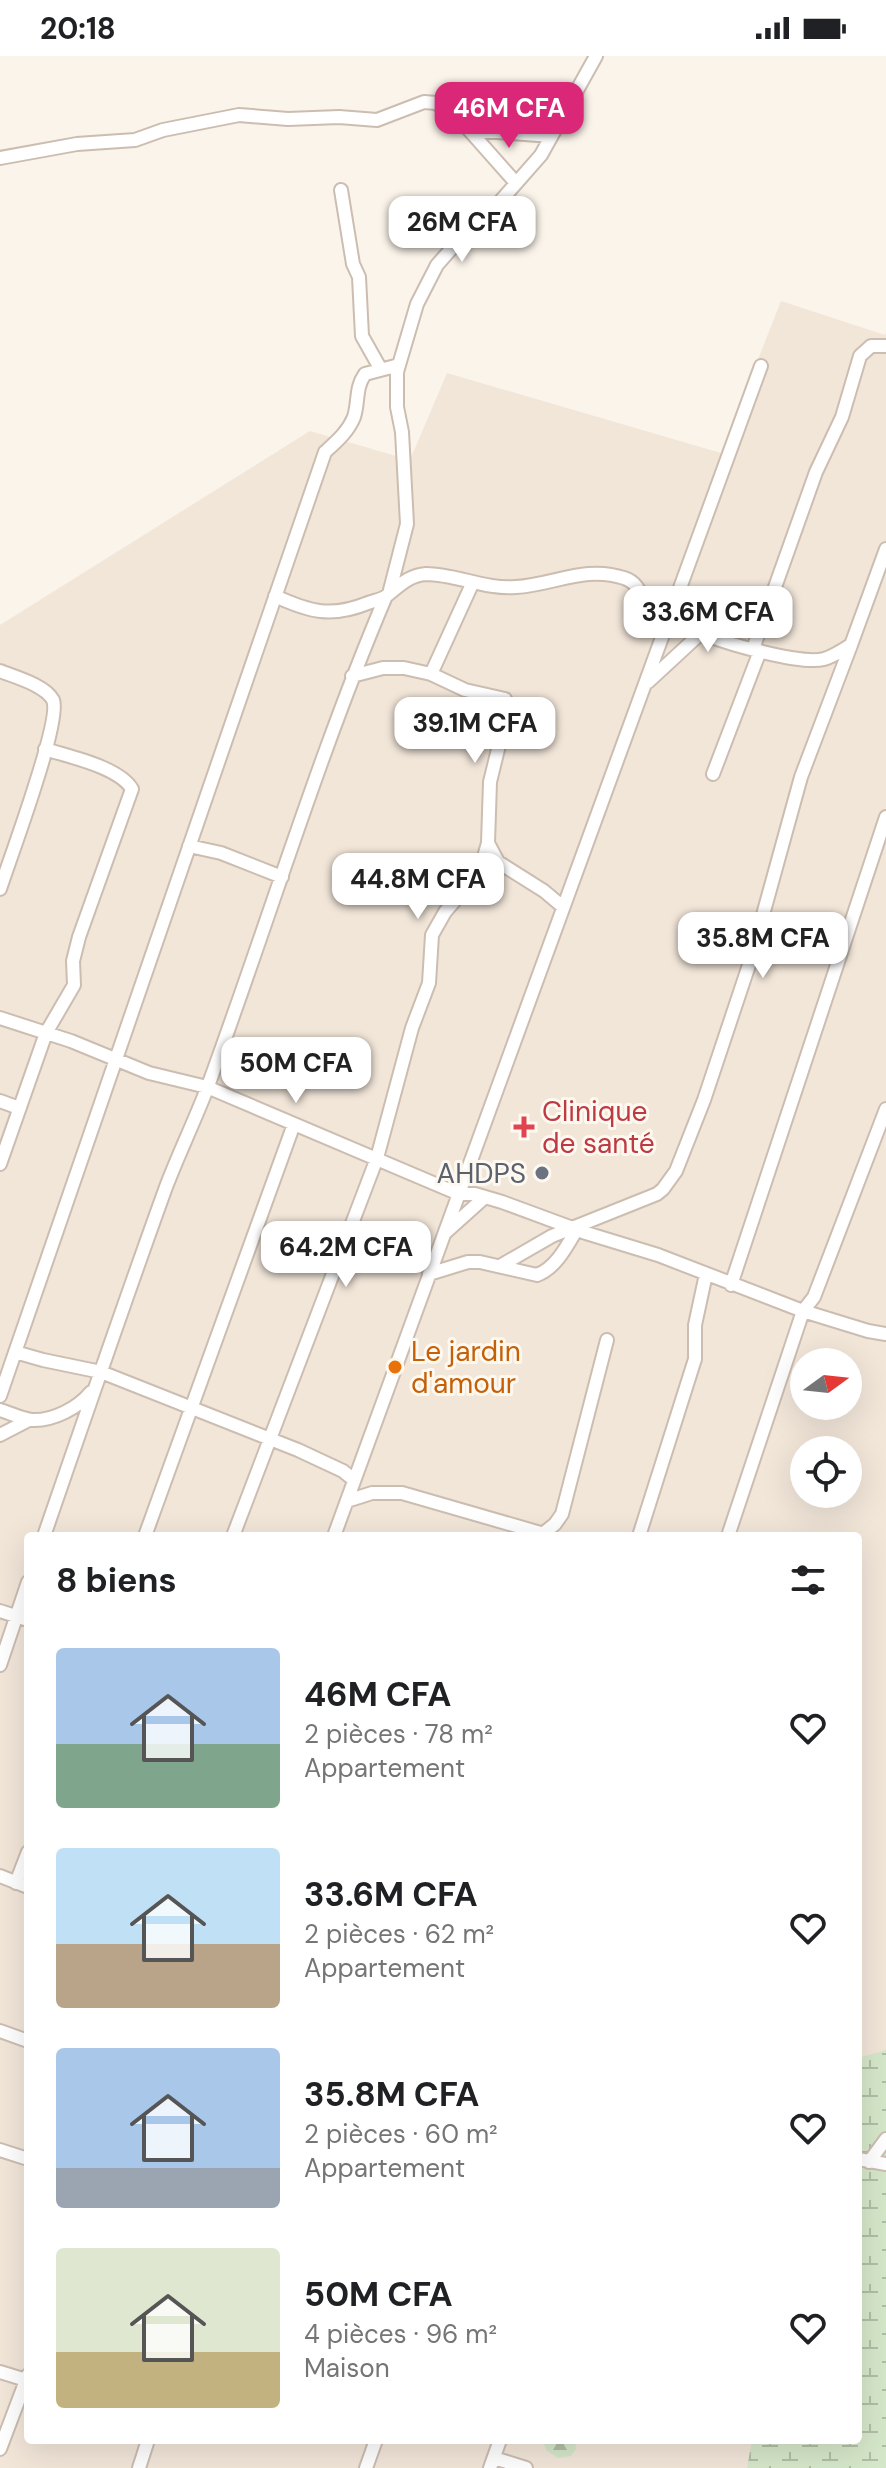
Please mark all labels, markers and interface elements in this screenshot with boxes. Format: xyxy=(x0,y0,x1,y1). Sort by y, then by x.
text: 20:18 xyxy=(40,9,116,48)
pin: 46M CFA xyxy=(435,82,583,150)
text: 46M CFA xyxy=(453,91,565,125)
pin: 26M CFA xyxy=(388,196,536,264)
text: 26M CFA xyxy=(407,205,517,239)
pin: 33.6M CFA xyxy=(616,586,800,654)
text: 33.6M CFA xyxy=(642,595,774,629)
pin: 39.1M CFA xyxy=(383,697,567,765)
text: 39.1M CFA xyxy=(412,706,538,740)
pin: 44.8M CFA xyxy=(326,853,510,921)
text: 44.8M CFA xyxy=(350,862,486,896)
pin: 35.8M CFA xyxy=(671,912,855,980)
text: 35.8M CFA xyxy=(696,921,830,955)
pin: 50M CFA xyxy=(222,1037,370,1105)
text: 50M CFA xyxy=(239,1046,353,1080)
place label: Clinique de santé xyxy=(542,1093,655,1162)
marker: Clinique de santé xyxy=(513,1116,535,1138)
place label: AHDPS xyxy=(437,1155,526,1192)
marker: AHDPS xyxy=(533,1164,551,1182)
pin: 64.2M CFA xyxy=(254,1221,438,1289)
text: 64.2M CFA xyxy=(279,1230,413,1264)
place label: Le jardin d'amour xyxy=(411,1333,521,1402)
north arrow xyxy=(790,1348,862,1420)
map controls xyxy=(790,1348,862,1508)
marker: Le jardin d'amour xyxy=(386,1358,404,1376)
button: locate xyxy=(790,1436,862,1508)
text: 8 biens xyxy=(56,1558,177,1603)
icon: filters xyxy=(786,1558,830,1602)
text: 46M CFA xyxy=(304,1672,451,1717)
icon: home xyxy=(120,1680,216,1776)
icon: heart xyxy=(786,1706,830,1750)
text: 2 pièces · 78 m² xyxy=(304,1717,493,1751)
text: Appartement xyxy=(304,1751,465,1785)
text: 33.6M CFA xyxy=(304,1872,478,1917)
icon: home xyxy=(120,1880,216,1976)
icon: heart xyxy=(786,1906,830,1950)
text: 2 pièces · 62 m² xyxy=(304,1917,494,1951)
text: Appartement xyxy=(304,1951,465,1985)
text: 35.8M CFA xyxy=(304,2072,479,2117)
icon: home xyxy=(120,2080,216,2176)
icon: heart xyxy=(786,2106,830,2150)
text: 2 pièces · 60 m² xyxy=(304,2117,498,2151)
text: Appartement xyxy=(304,2151,465,2185)
text: 50M CFA xyxy=(304,2272,453,2317)
icon: home xyxy=(120,2280,216,2376)
icon: heart xyxy=(786,2306,830,2350)
text: 4 pièces · 96 m² xyxy=(304,2317,497,2351)
text: Maison xyxy=(304,2351,390,2385)

